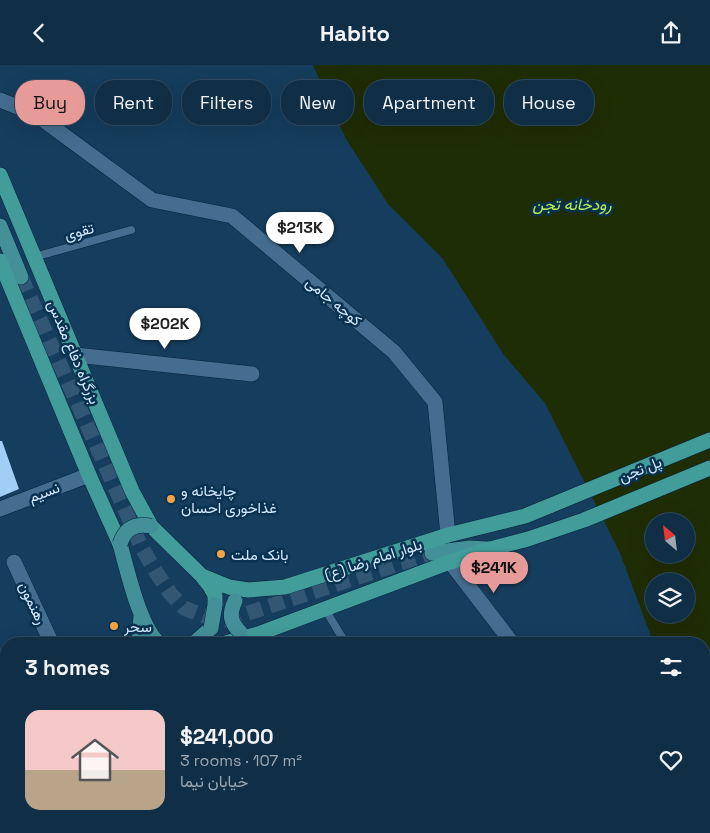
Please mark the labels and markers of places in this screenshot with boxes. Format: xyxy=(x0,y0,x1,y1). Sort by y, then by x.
pin: $213K xyxy=(265,211,335,254)
pin: $202K xyxy=(130,307,200,350)
place label: چایخانه و غذاخوری احسان xyxy=(181,481,277,518)
marker: چایخانه و غذاخوری احسان xyxy=(165,493,177,505)
place label: بانک ملت xyxy=(231,545,288,564)
marker: بانک ملت xyxy=(215,548,227,560)
pin: $241K xyxy=(459,551,529,594)
place label: سحر xyxy=(123,617,152,636)
marker: سحر xyxy=(108,620,120,632)

